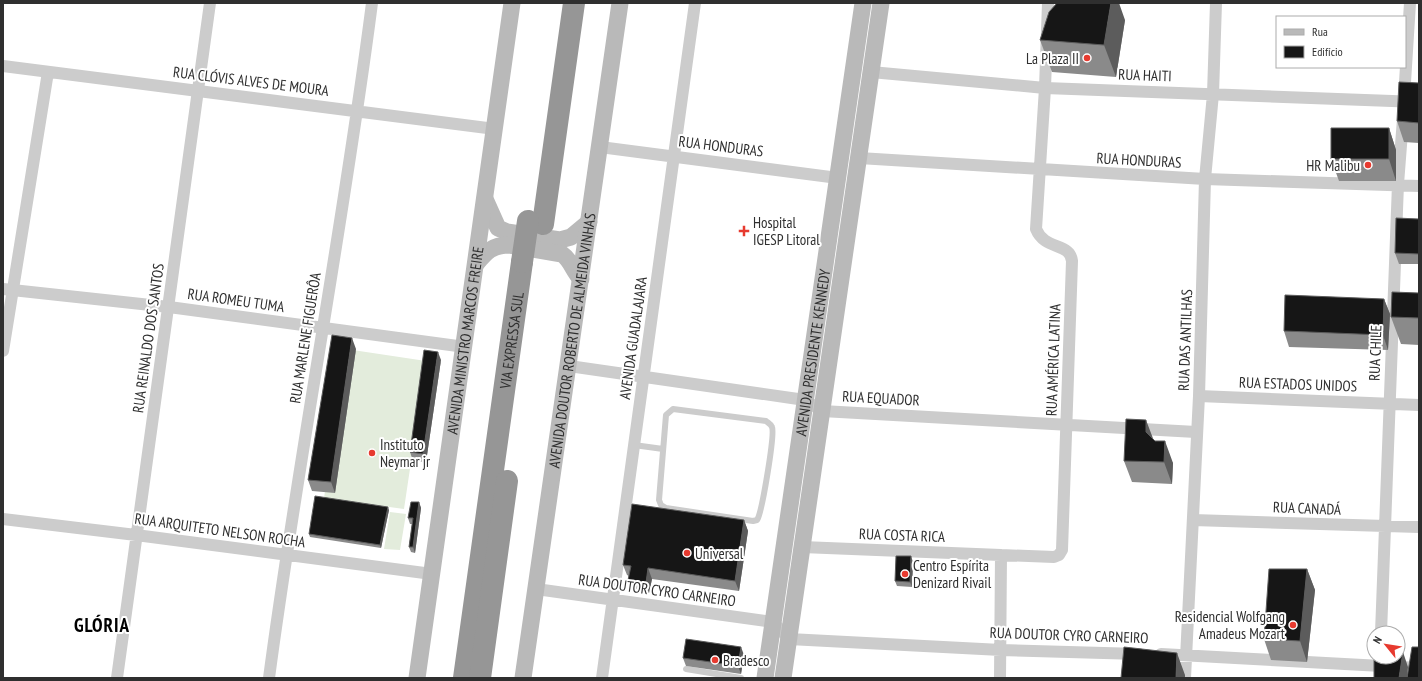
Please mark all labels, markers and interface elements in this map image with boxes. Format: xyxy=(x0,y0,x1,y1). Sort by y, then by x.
legend xyxy=(1276,16,1406,68)
text: Rua xyxy=(1312,24,1328,39)
text: Edifício xyxy=(1312,44,1343,59)
place label: La Plaza II xyxy=(1026,49,1079,68)
marker: La Plaza II xyxy=(1082,53,1092,63)
street label: RUA CLÓVIS ALVES DE MOURA xyxy=(172,62,331,100)
street label: RUA HAITI xyxy=(1118,65,1172,85)
street label: RUA HONDURAS xyxy=(678,131,764,161)
street label: RUA HONDURAS xyxy=(1096,148,1182,172)
place label: HR Malibu xyxy=(1306,156,1360,175)
marker: HR Malibu xyxy=(1363,160,1373,170)
street label: AVENIDA DOUTOR ROBERTO DE ALMEIDA VINHAS xyxy=(544,212,599,469)
place label: Hospital IGESP Litoral xyxy=(753,213,820,249)
marker: Hospital IGESP Litoral xyxy=(738,225,750,237)
street label: AVENIDA MINISTRO MARCOS FREIRE xyxy=(442,245,487,436)
street label: RUA REINALDO DOS SANTOS xyxy=(128,262,168,414)
street label: AVENIDA PRESIDENTE KENNEDY xyxy=(791,267,834,437)
street label: RUA MARLENE FIGUERÔA xyxy=(285,270,325,405)
street label: AVENIDA GUADALAJARA xyxy=(615,274,651,401)
street label: RUA ROMEU TUMA xyxy=(186,284,287,316)
street label: RUA DAS ANTILHAS xyxy=(1174,289,1196,391)
street label: VIA EXPRESSA SUL xyxy=(495,290,527,391)
street label: RUA AMÉRICA LATINA xyxy=(1042,303,1064,417)
street label: RUA CHILE xyxy=(1365,325,1385,381)
street label: RUA ESTADOS UNIDOS xyxy=(1239,372,1357,396)
street label: RUA EQUADOR xyxy=(842,386,920,410)
place label: Instituto Neymar jr xyxy=(380,435,431,471)
marker: Instituto Neymar jr xyxy=(367,448,377,458)
street label: RUA CANADÁ xyxy=(1273,497,1342,519)
street label: RUA ARQUITETO NELSON ROCHA xyxy=(133,509,307,552)
street label: RUA COSTA RICA xyxy=(859,524,946,546)
place label: Universal xyxy=(695,544,744,563)
marker: Universal xyxy=(682,548,692,558)
place label: Centro Espírita Denizard Rivail xyxy=(913,556,992,592)
marker: Centro Espírita Denizard Rivail xyxy=(900,569,910,579)
street label: RUA DOUTOR CYRO CARNEIRO xyxy=(577,570,737,610)
place label: Residencial Wolfgang Amadeus Mozart xyxy=(1175,607,1285,643)
district label: GLÓRIA xyxy=(74,613,130,637)
marker: Residencial Wolfgang Amadeus Mozart xyxy=(1288,620,1298,630)
street label: RUA DOUTOR CYRO CARNEIRO xyxy=(989,623,1149,647)
north arrow xyxy=(1366,625,1406,665)
text: N xyxy=(1370,634,1385,646)
place label: Bradesco xyxy=(723,651,770,670)
marker: Bradesco xyxy=(710,655,720,665)

